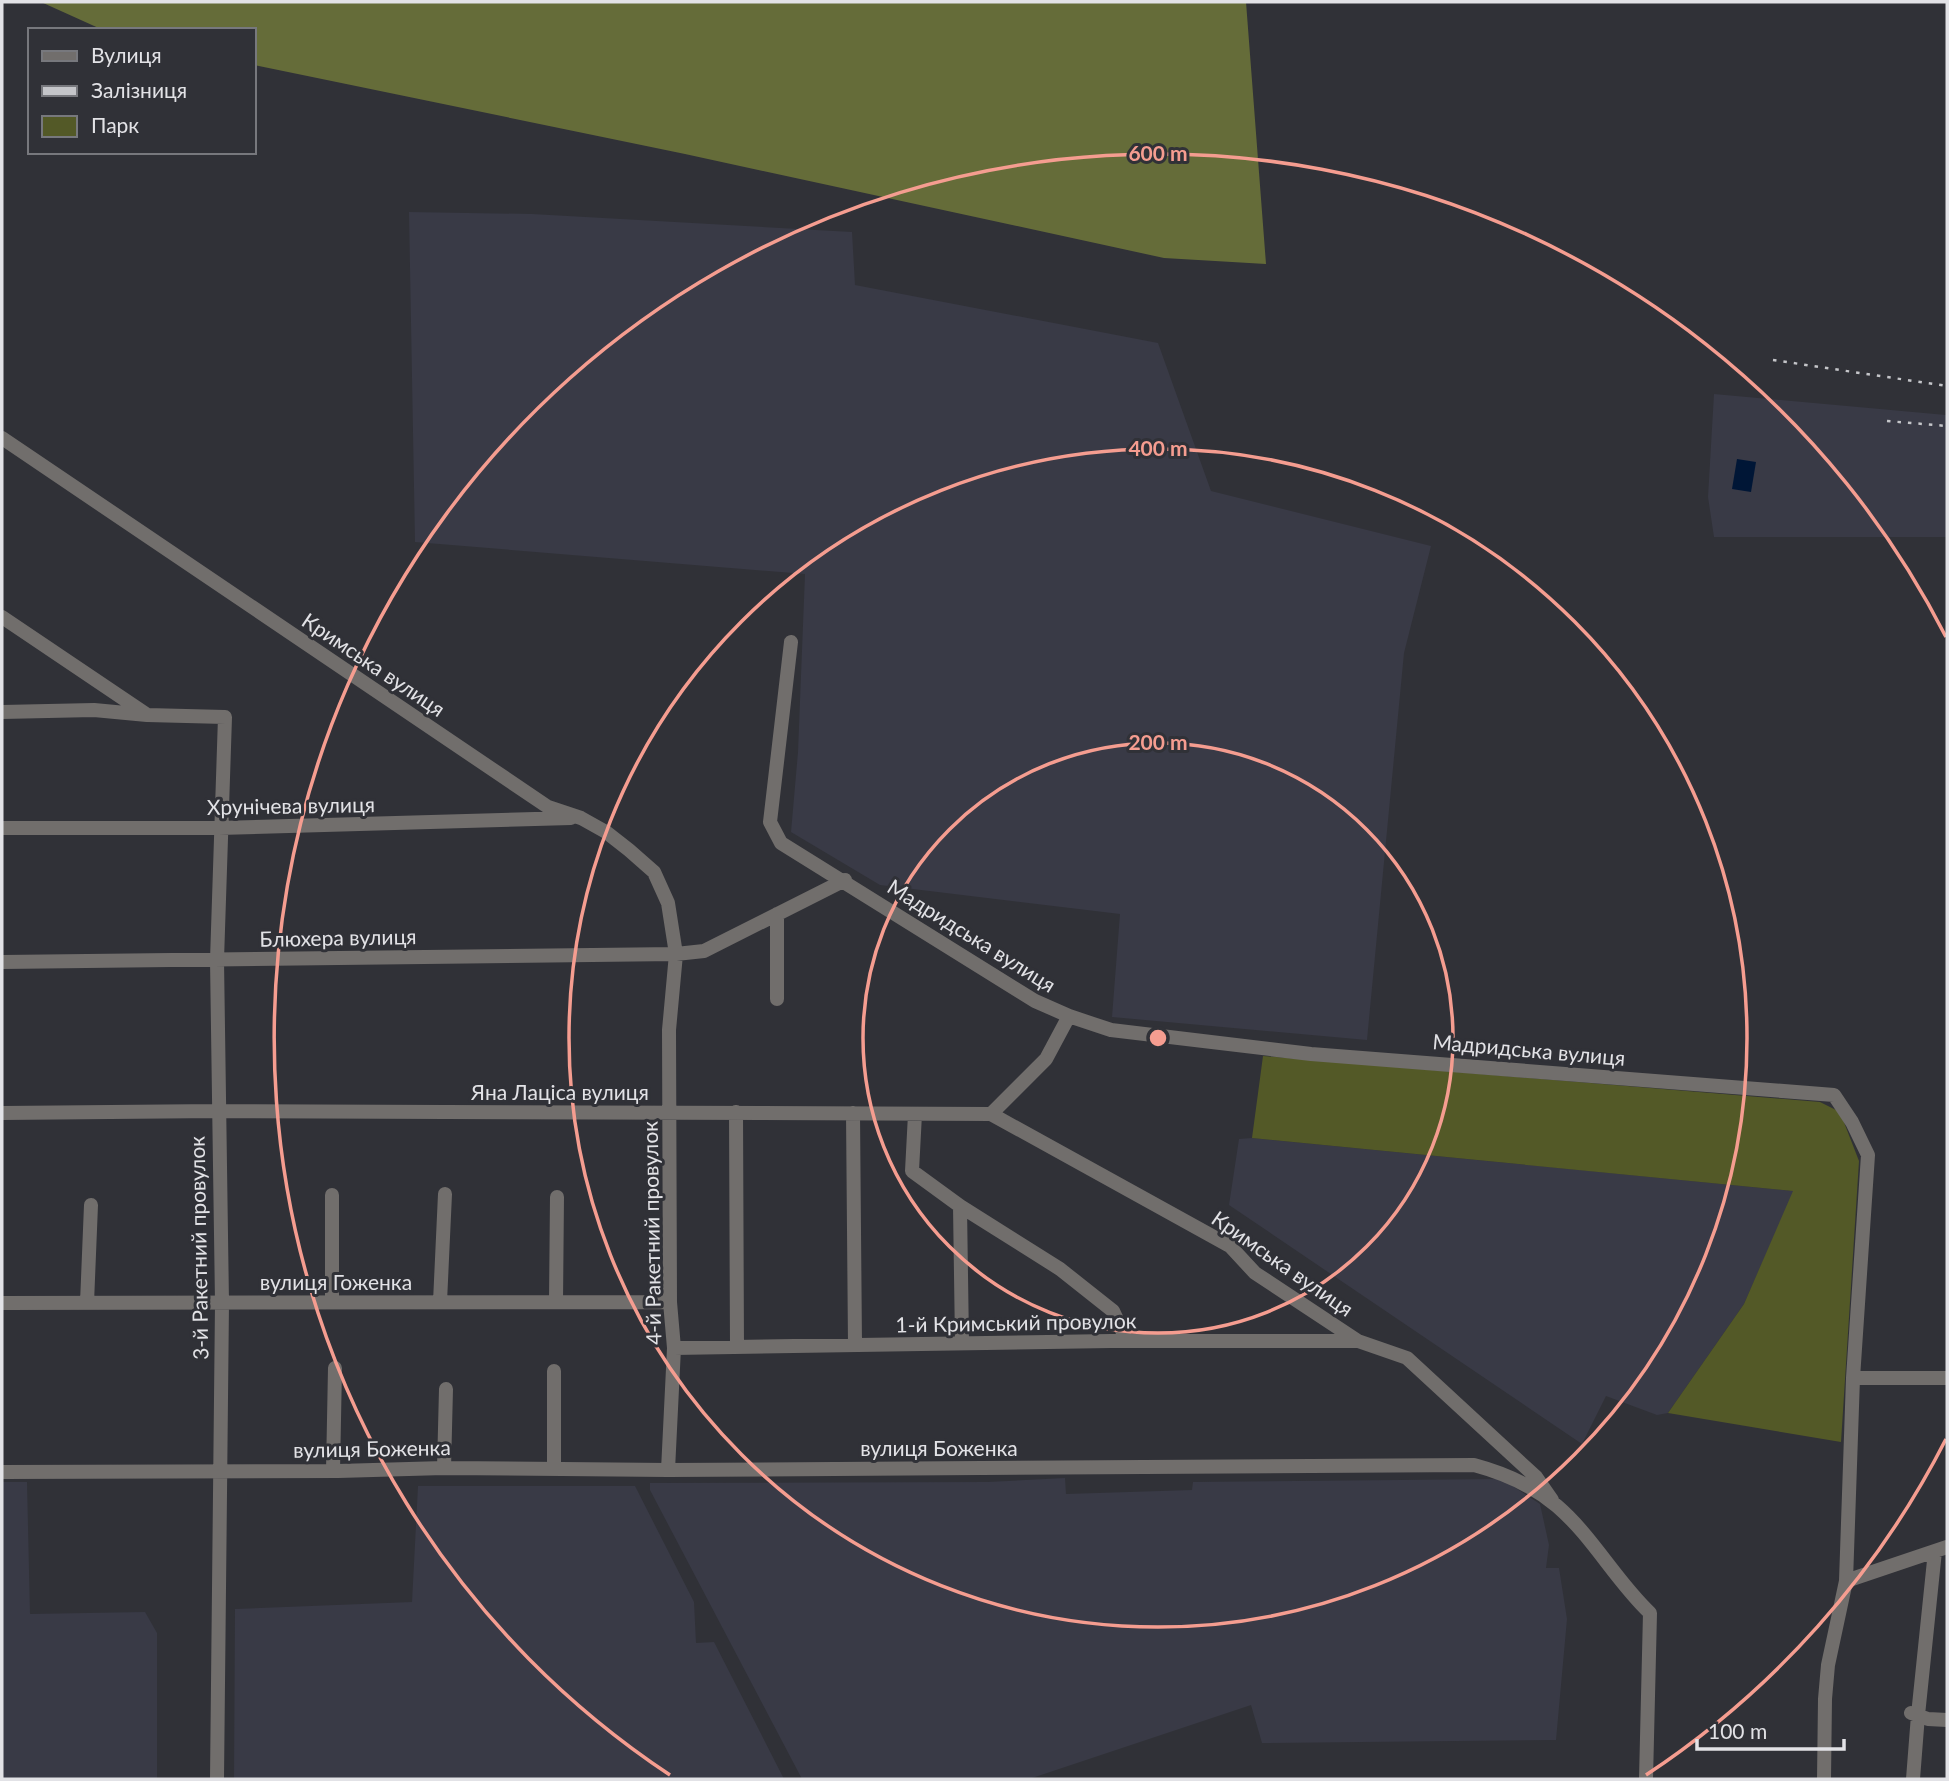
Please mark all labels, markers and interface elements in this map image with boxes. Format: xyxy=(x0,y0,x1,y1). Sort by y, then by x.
legend xyxy=(28,28,256,154)
text: Вулиця xyxy=(91,42,162,67)
text: Залізниця xyxy=(91,77,187,102)
text: Парк xyxy=(91,112,139,137)
text: 600 m xyxy=(1128,140,1188,165)
text: 400 m xyxy=(1128,435,1188,460)
street label: Кримська вулиця xyxy=(298,607,450,721)
text: 200 m xyxy=(1128,729,1188,754)
street label: Хрунічева вулиця xyxy=(207,791,375,819)
street label: Мадридська вулиця xyxy=(883,873,1061,997)
street label: Блюхера вулиця xyxy=(259,923,417,951)
centre of rings xyxy=(1146,1026,1170,1050)
street label: Мадридська вулиця xyxy=(1432,1028,1626,1070)
street label: Яна Лаціса вулиця xyxy=(470,1079,649,1104)
street label: 4-й Ракетний провулок xyxy=(637,1121,665,1345)
street label: 3-й Ракетний провулок xyxy=(184,1136,212,1360)
street label: Кримська вулиця xyxy=(1208,1205,1358,1321)
street label: вулиця Гоженка xyxy=(260,1269,412,1294)
street label: 1-й Кримський провулок xyxy=(895,1307,1137,1337)
street label: вулиця Боженка xyxy=(293,1434,451,1462)
street label: вулиця Боженка xyxy=(860,1435,1018,1460)
scale bar xyxy=(1697,1708,1844,1752)
text: 100 m xyxy=(1708,1718,1767,1743)

